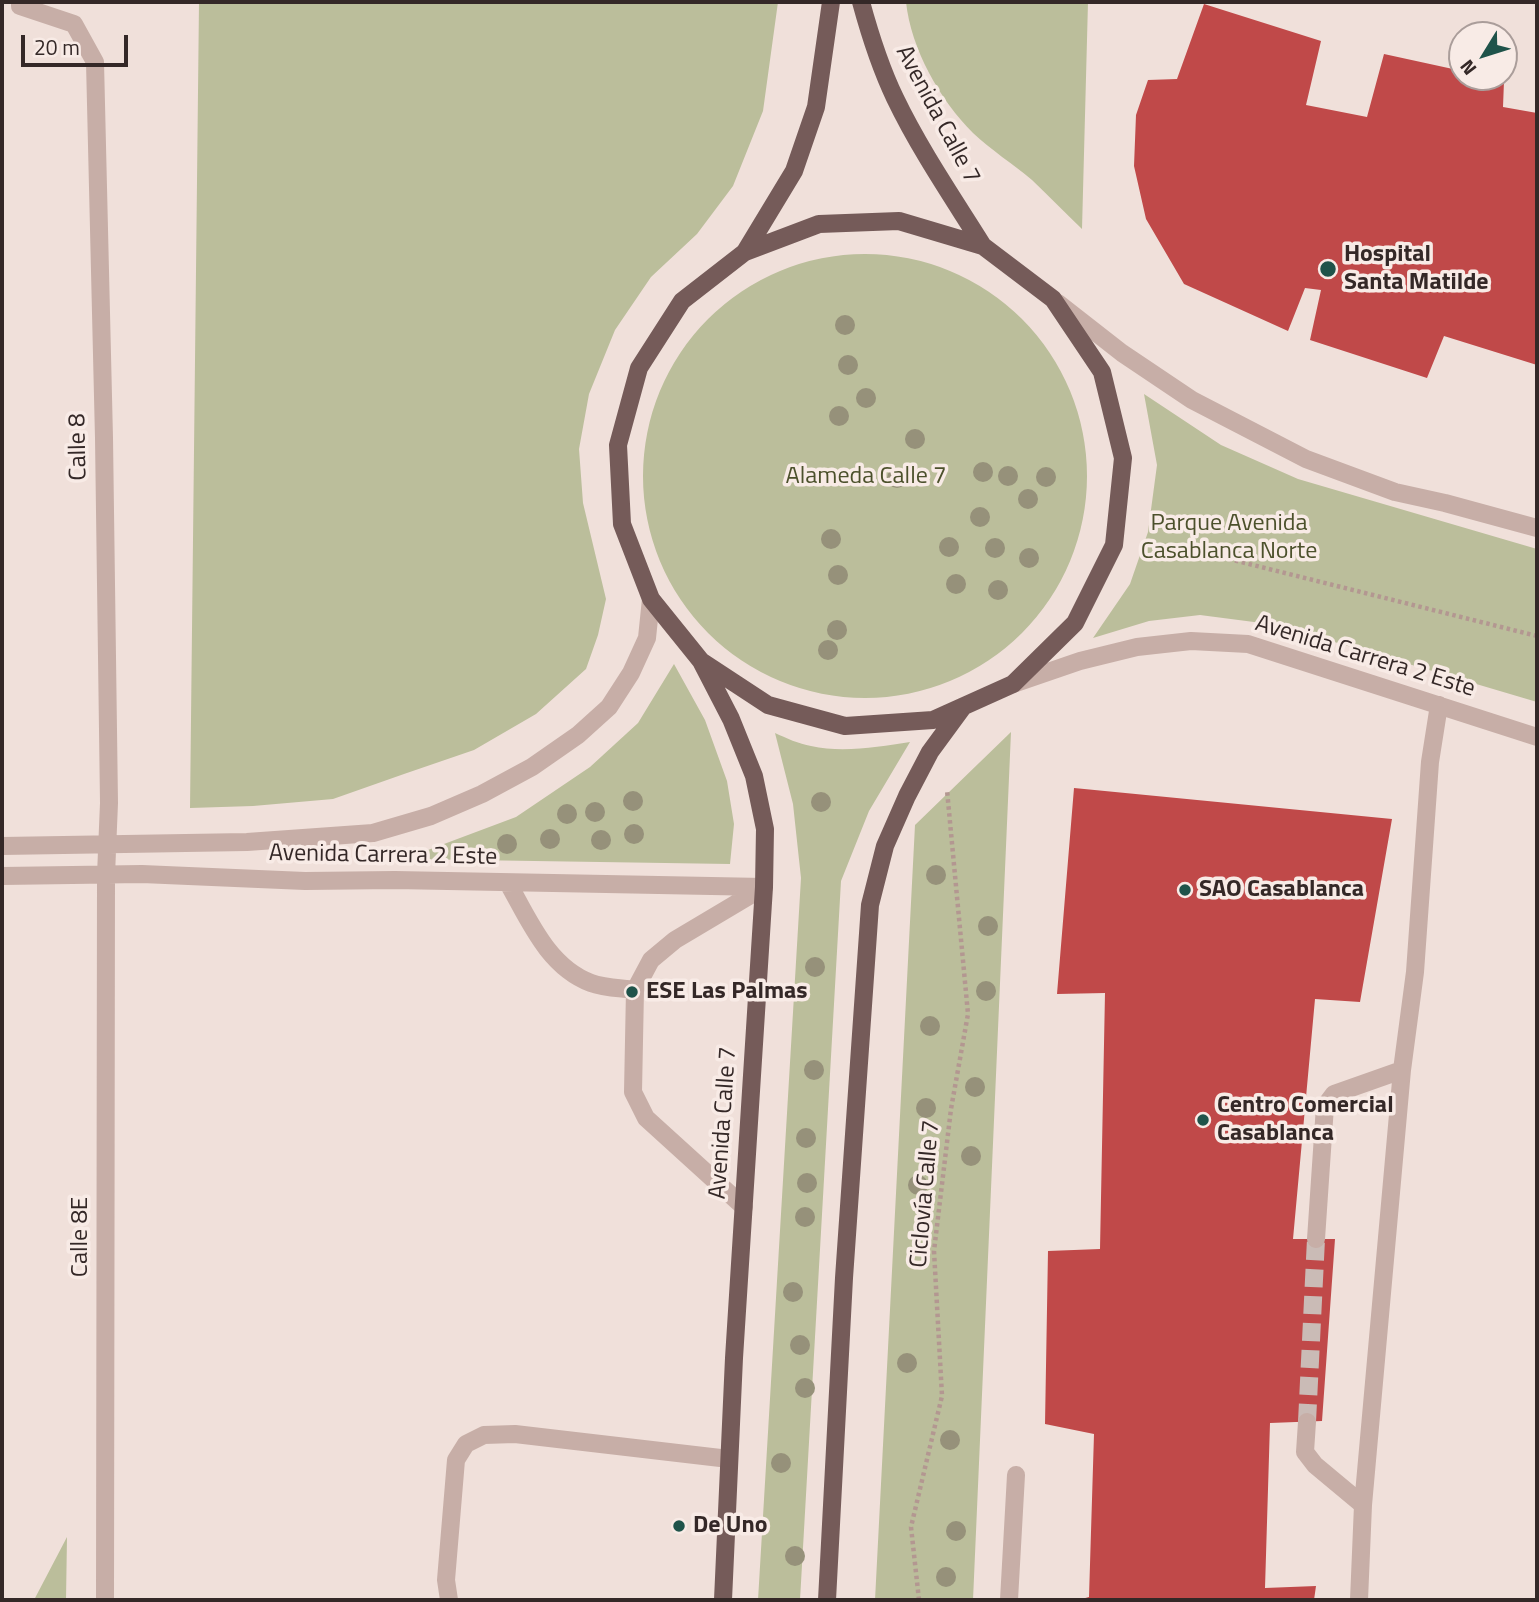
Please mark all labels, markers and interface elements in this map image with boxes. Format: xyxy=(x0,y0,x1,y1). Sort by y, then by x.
scale bar xyxy=(24,21,131,65)
north arrow xyxy=(1448,21,1518,91)
text: 20 m xyxy=(34,31,80,63)
street label: Avenida Calle 7 xyxy=(888,41,986,189)
text: N xyxy=(1452,54,1483,82)
place label: Hospital Santa Matilde xyxy=(1344,241,1489,297)
marker: Hospital Santa Matilde xyxy=(1318,259,1338,279)
street label: Calle 8 xyxy=(64,413,94,481)
park label: Alameda Calle 7 xyxy=(785,463,947,491)
park label: Parque Avenida Casablanca Norte xyxy=(1141,510,1317,566)
street label: Avenida Carrera 2 Este xyxy=(1252,610,1478,704)
street label: Avenida Carrera 2 Este xyxy=(269,840,497,872)
place label: SAO Casablanca xyxy=(1199,876,1364,904)
marker: SAO Casablanca xyxy=(1177,882,1193,898)
place label: ESE Las Palmas xyxy=(646,978,808,1006)
marker: ESE Las Palmas xyxy=(624,984,640,1000)
street label: Avenida Calle 7 xyxy=(704,1046,744,1200)
place label: Centro Comercial Casablanca xyxy=(1217,1092,1394,1148)
marker: Centro Comercial Casablanca xyxy=(1195,1112,1211,1128)
street label: Ciclovía Calle 7 xyxy=(905,1119,947,1269)
street label: Calle 8E xyxy=(67,1197,95,1277)
place label: De Uno xyxy=(693,1512,767,1540)
marker: De Uno xyxy=(671,1518,687,1534)

